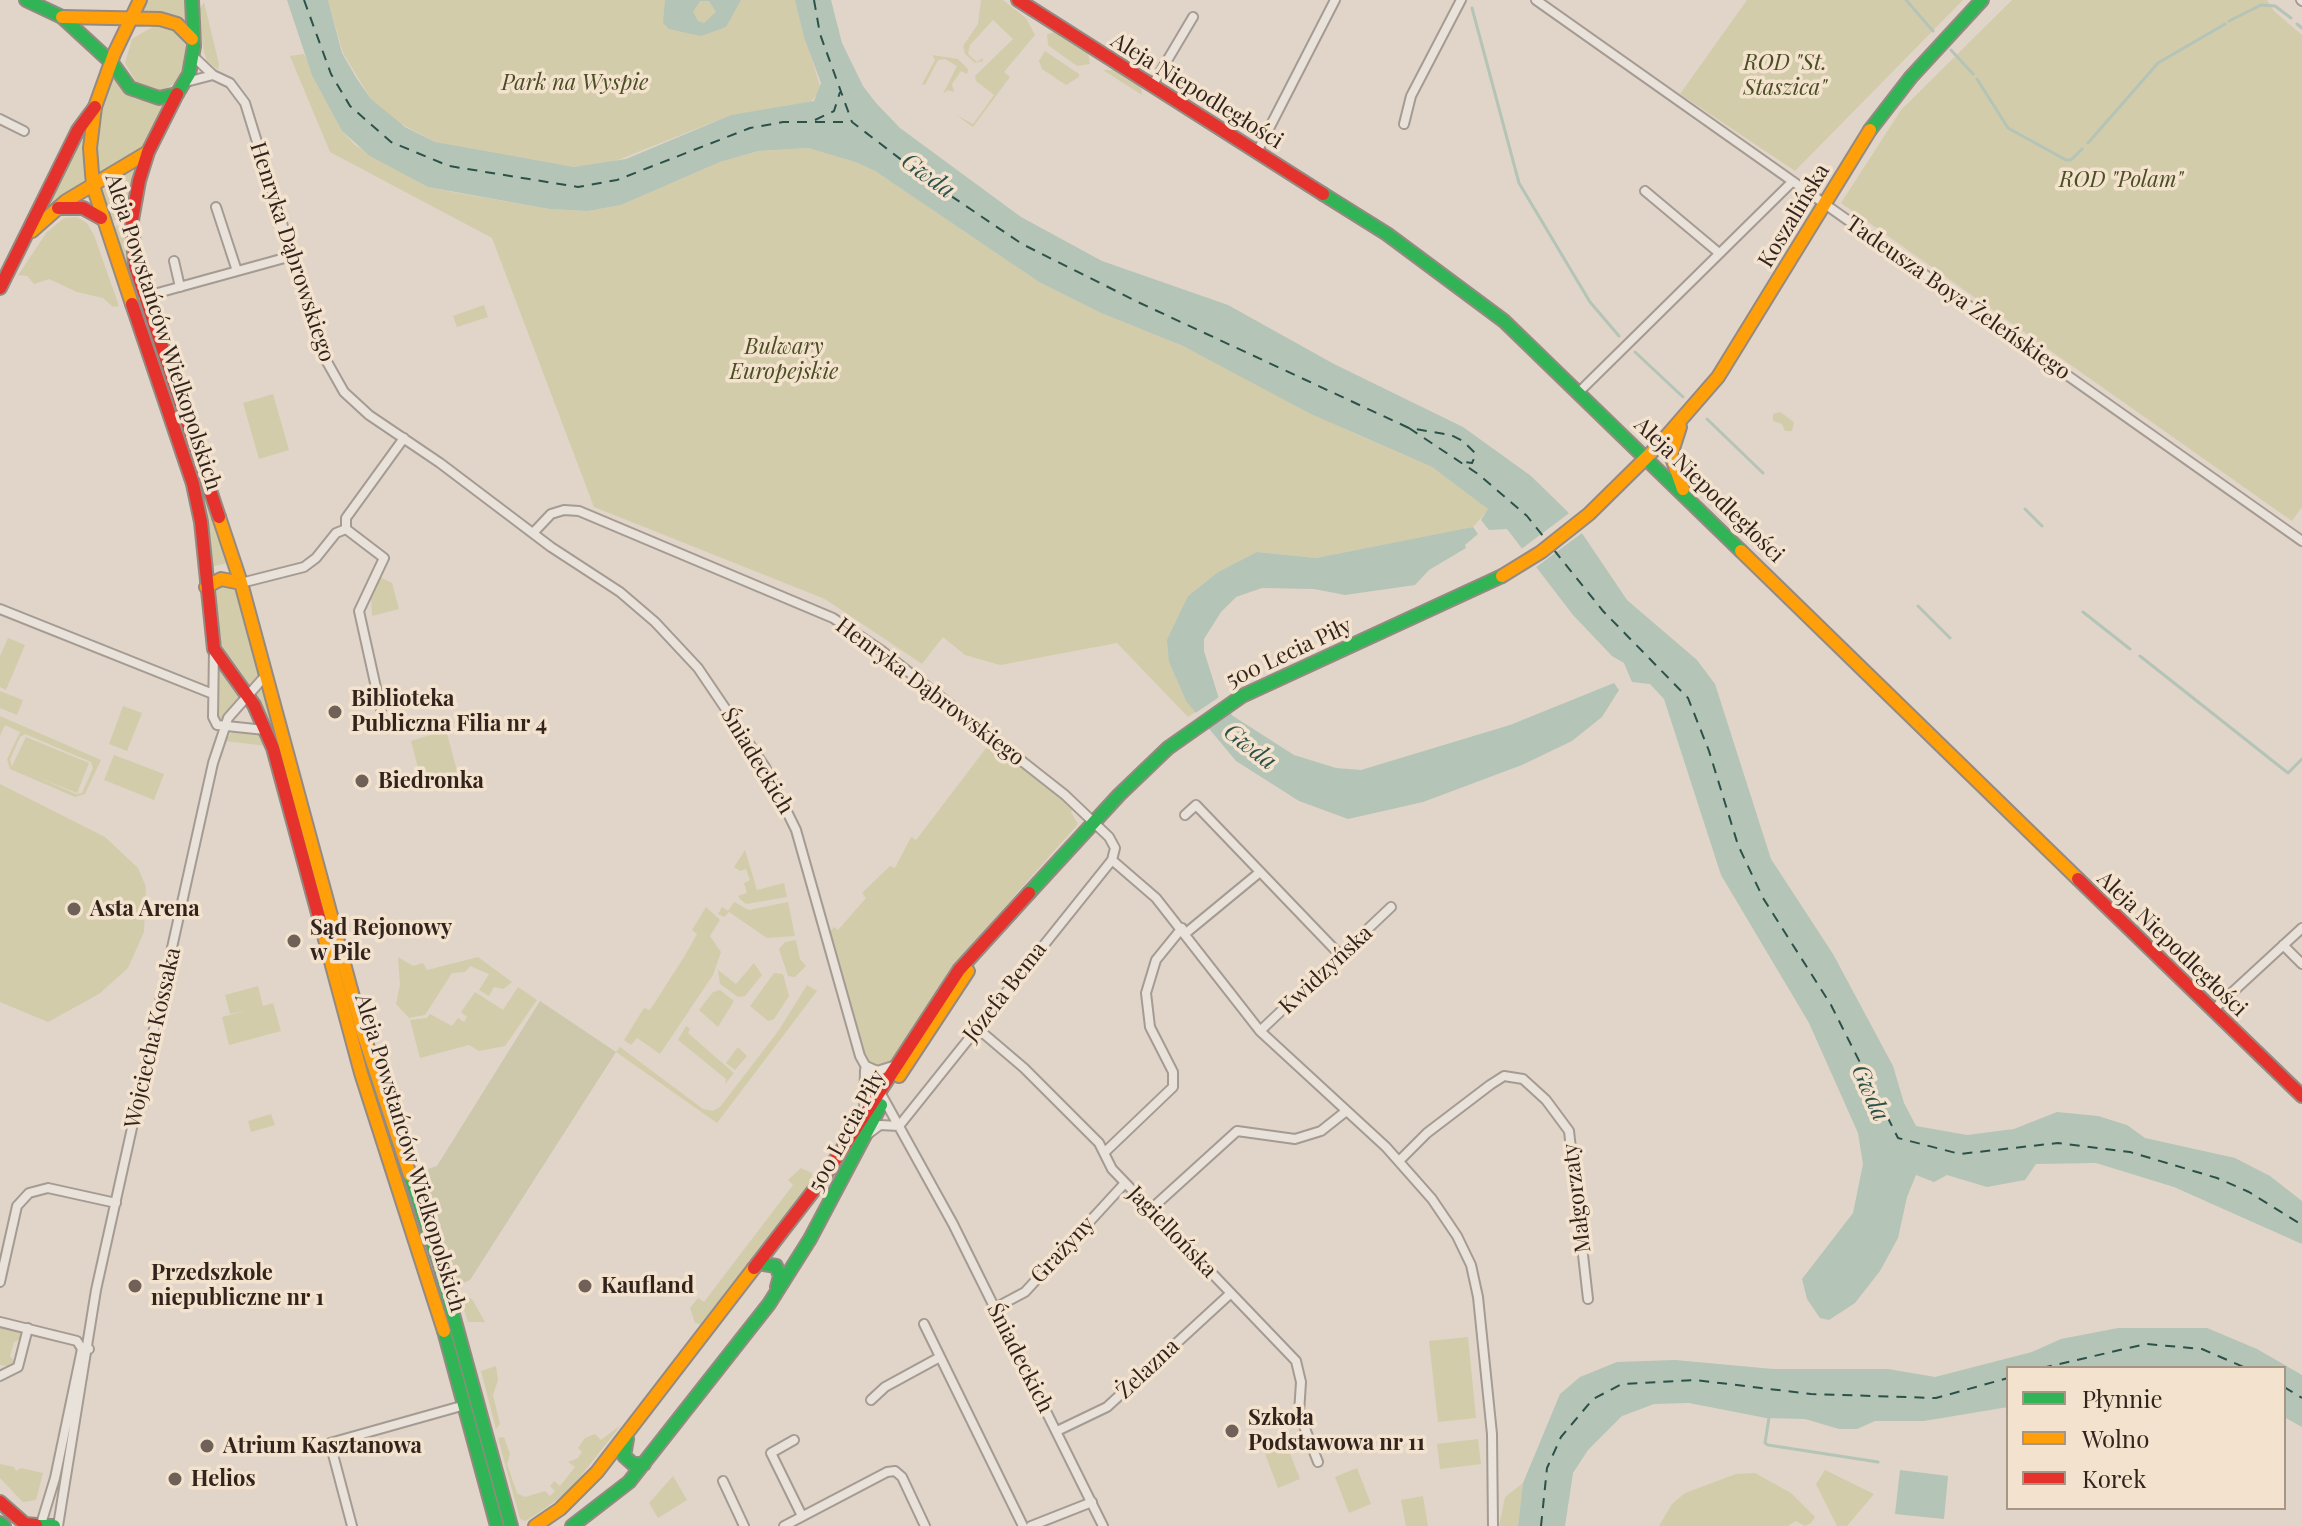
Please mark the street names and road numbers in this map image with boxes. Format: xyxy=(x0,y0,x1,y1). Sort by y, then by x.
street label: Aleja Niepodległości xyxy=(1106,27,1288,155)
street label: Henryka Dąbrowskiego xyxy=(244,139,340,365)
street label: Koszalińska xyxy=(1753,159,1835,273)
street label: Aleja Powstańców Wielkopolskich xyxy=(99,170,227,494)
street label: Tadeusza Boya Żeleńskiego xyxy=(1841,210,2075,386)
street label: Aleja Niepodległości xyxy=(1629,412,1789,568)
street label: Henryka Dąbrowskiego xyxy=(830,612,1030,772)
street label: 500 Lecia Piły xyxy=(1222,612,1356,694)
street label: Śniadeckich xyxy=(715,703,799,819)
street label: Aleja Niepodległości xyxy=(2092,866,2252,1022)
street label: Kwidzyńska xyxy=(1274,920,1378,1020)
street label: Józefa Bema xyxy=(958,937,1052,1047)
street label: Wojciecha Kossaka xyxy=(119,945,187,1131)
street label: Aleja Powstańców Wielkopolskich xyxy=(349,991,471,1315)
street label: 500 Lecia Piły xyxy=(803,1065,891,1197)
street label: Małgorzaty xyxy=(1557,1142,1597,1254)
street label: Jagiellońska xyxy=(1122,1181,1222,1283)
street label: Grażyny xyxy=(1025,1211,1101,1289)
street label: Śniadeckich xyxy=(981,1299,1059,1417)
street label: Żelazna xyxy=(1111,1333,1185,1405)

